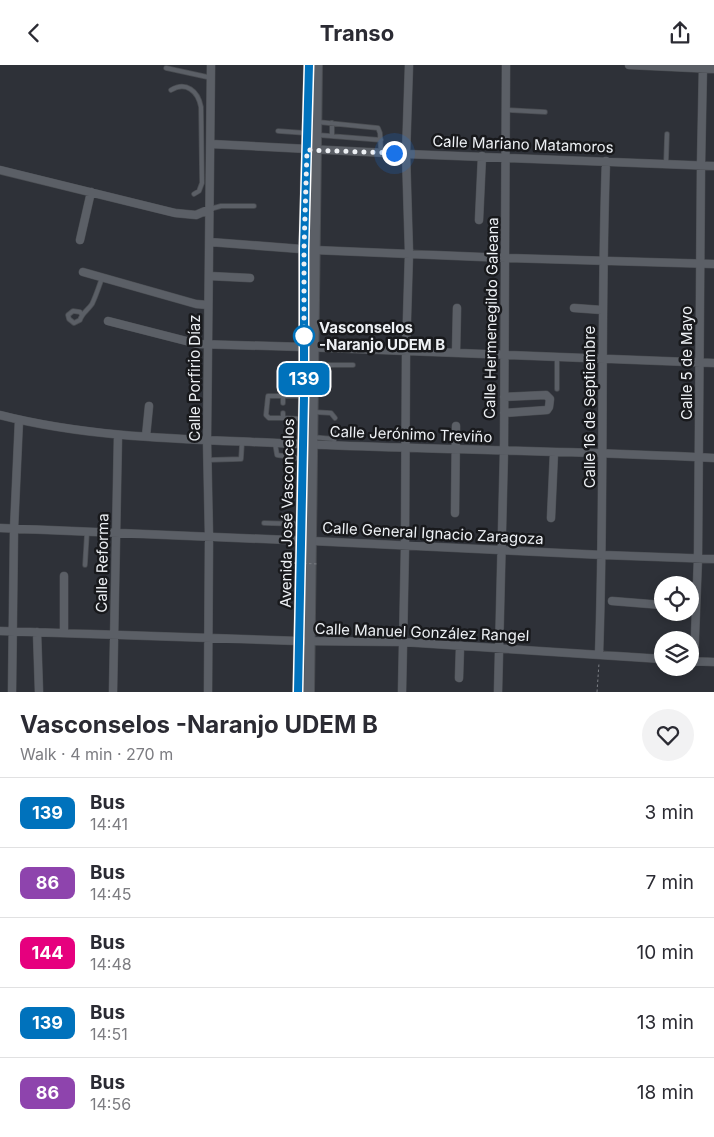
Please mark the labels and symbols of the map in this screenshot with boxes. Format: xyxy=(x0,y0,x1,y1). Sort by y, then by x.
street label: Calle Mariano Matamoros xyxy=(432,131,614,157)
your location xyxy=(382,141,407,166)
street label: Calle Hermenegildo Galeana xyxy=(480,217,502,419)
street label: Calle 5 de Mayo xyxy=(677,306,696,420)
street label: Calle Porfirio Díaz xyxy=(185,314,204,442)
place label: Vasconselos -Naranjo UDEM B xyxy=(319,318,445,354)
marker: Vasconselos -Naranjo UDEM B xyxy=(293,325,315,347)
street label: Calle 16 de Septiembre xyxy=(580,326,599,488)
line badge: 139 xyxy=(275,363,333,395)
street label: Avenida José Vasconcelos xyxy=(276,418,298,608)
street label: Calle Jerónimo Treviño xyxy=(329,422,493,446)
street label: Calle Reforma xyxy=(92,513,112,613)
street label: Calle General Ignacio Zaragoza xyxy=(322,518,544,548)
street label: Calle Manuel González Rangel xyxy=(314,619,530,645)

